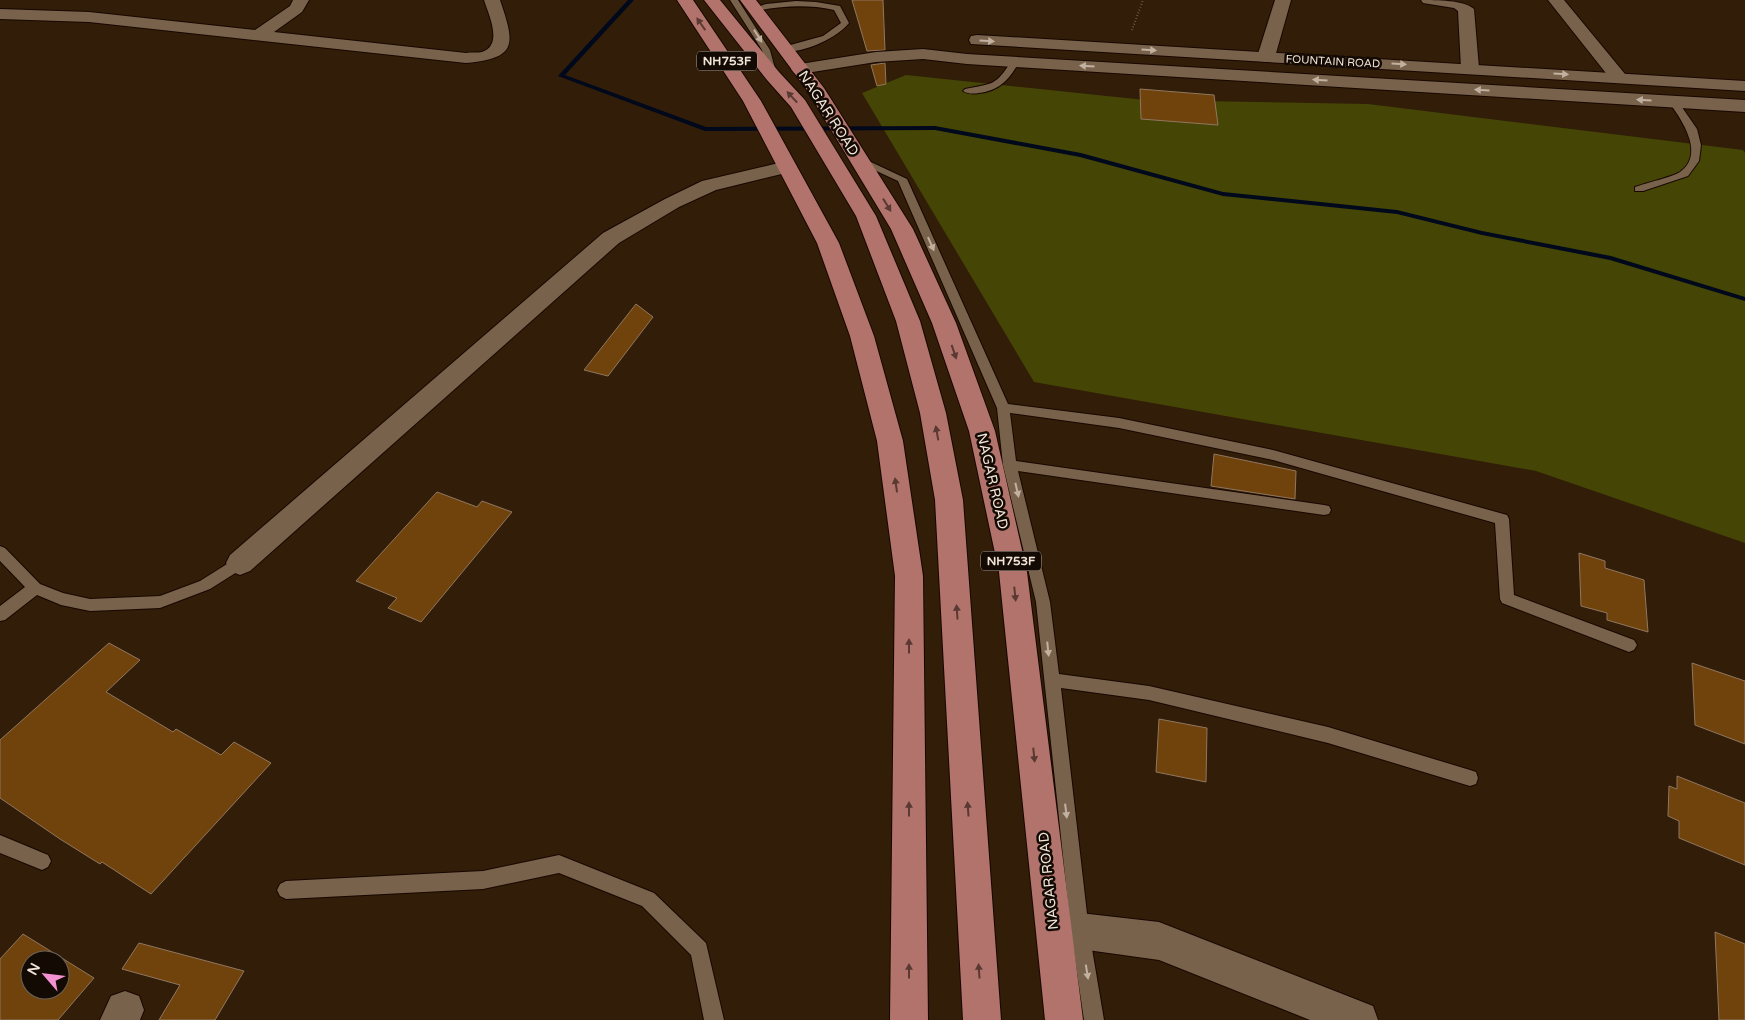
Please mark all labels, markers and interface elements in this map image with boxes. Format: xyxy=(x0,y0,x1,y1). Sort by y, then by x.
one-way arrow xyxy=(696,17,706,31)
one-way arrow xyxy=(753,30,762,43)
one-way arrow xyxy=(979,37,995,45)
one-way arrow xyxy=(1141,47,1157,55)
road number: NH753F xyxy=(697,51,757,70)
street label: FOUNTAIN ROAD xyxy=(1285,53,1381,70)
one-way arrow xyxy=(1391,61,1407,69)
one-way arrow xyxy=(1079,62,1095,70)
street label: NAGAR ROAD xyxy=(795,67,862,159)
one-way arrow xyxy=(1553,71,1569,79)
one-way arrow xyxy=(1311,76,1327,84)
one-way arrow xyxy=(1473,85,1489,93)
one-way arrow xyxy=(786,91,798,103)
one-way arrow xyxy=(1636,95,1652,103)
one-way arrow xyxy=(882,198,891,211)
one-way arrow xyxy=(927,237,935,251)
one-way arrow xyxy=(950,345,958,360)
one-way arrow xyxy=(932,425,940,441)
street label: NAGAR ROAD xyxy=(973,431,1012,531)
one-way arrow xyxy=(892,476,900,492)
one-way arrow xyxy=(1013,482,1021,498)
road number: NH753F xyxy=(981,552,1041,570)
one-way arrow xyxy=(1011,586,1019,602)
one-way arrow xyxy=(953,604,961,620)
one-way arrow xyxy=(905,638,913,654)
one-way arrow xyxy=(1044,642,1052,658)
one-way arrow xyxy=(1030,748,1038,764)
one-way arrow xyxy=(905,801,913,817)
one-way arrow xyxy=(964,801,972,817)
one-way arrow xyxy=(1062,803,1070,819)
street label: NAGAR ROAD xyxy=(1035,831,1062,931)
north arrow xyxy=(20,950,70,1000)
text: N xyxy=(24,960,44,978)
one-way arrow xyxy=(905,963,913,979)
one-way arrow xyxy=(974,963,982,979)
one-way arrow xyxy=(1083,964,1091,980)

